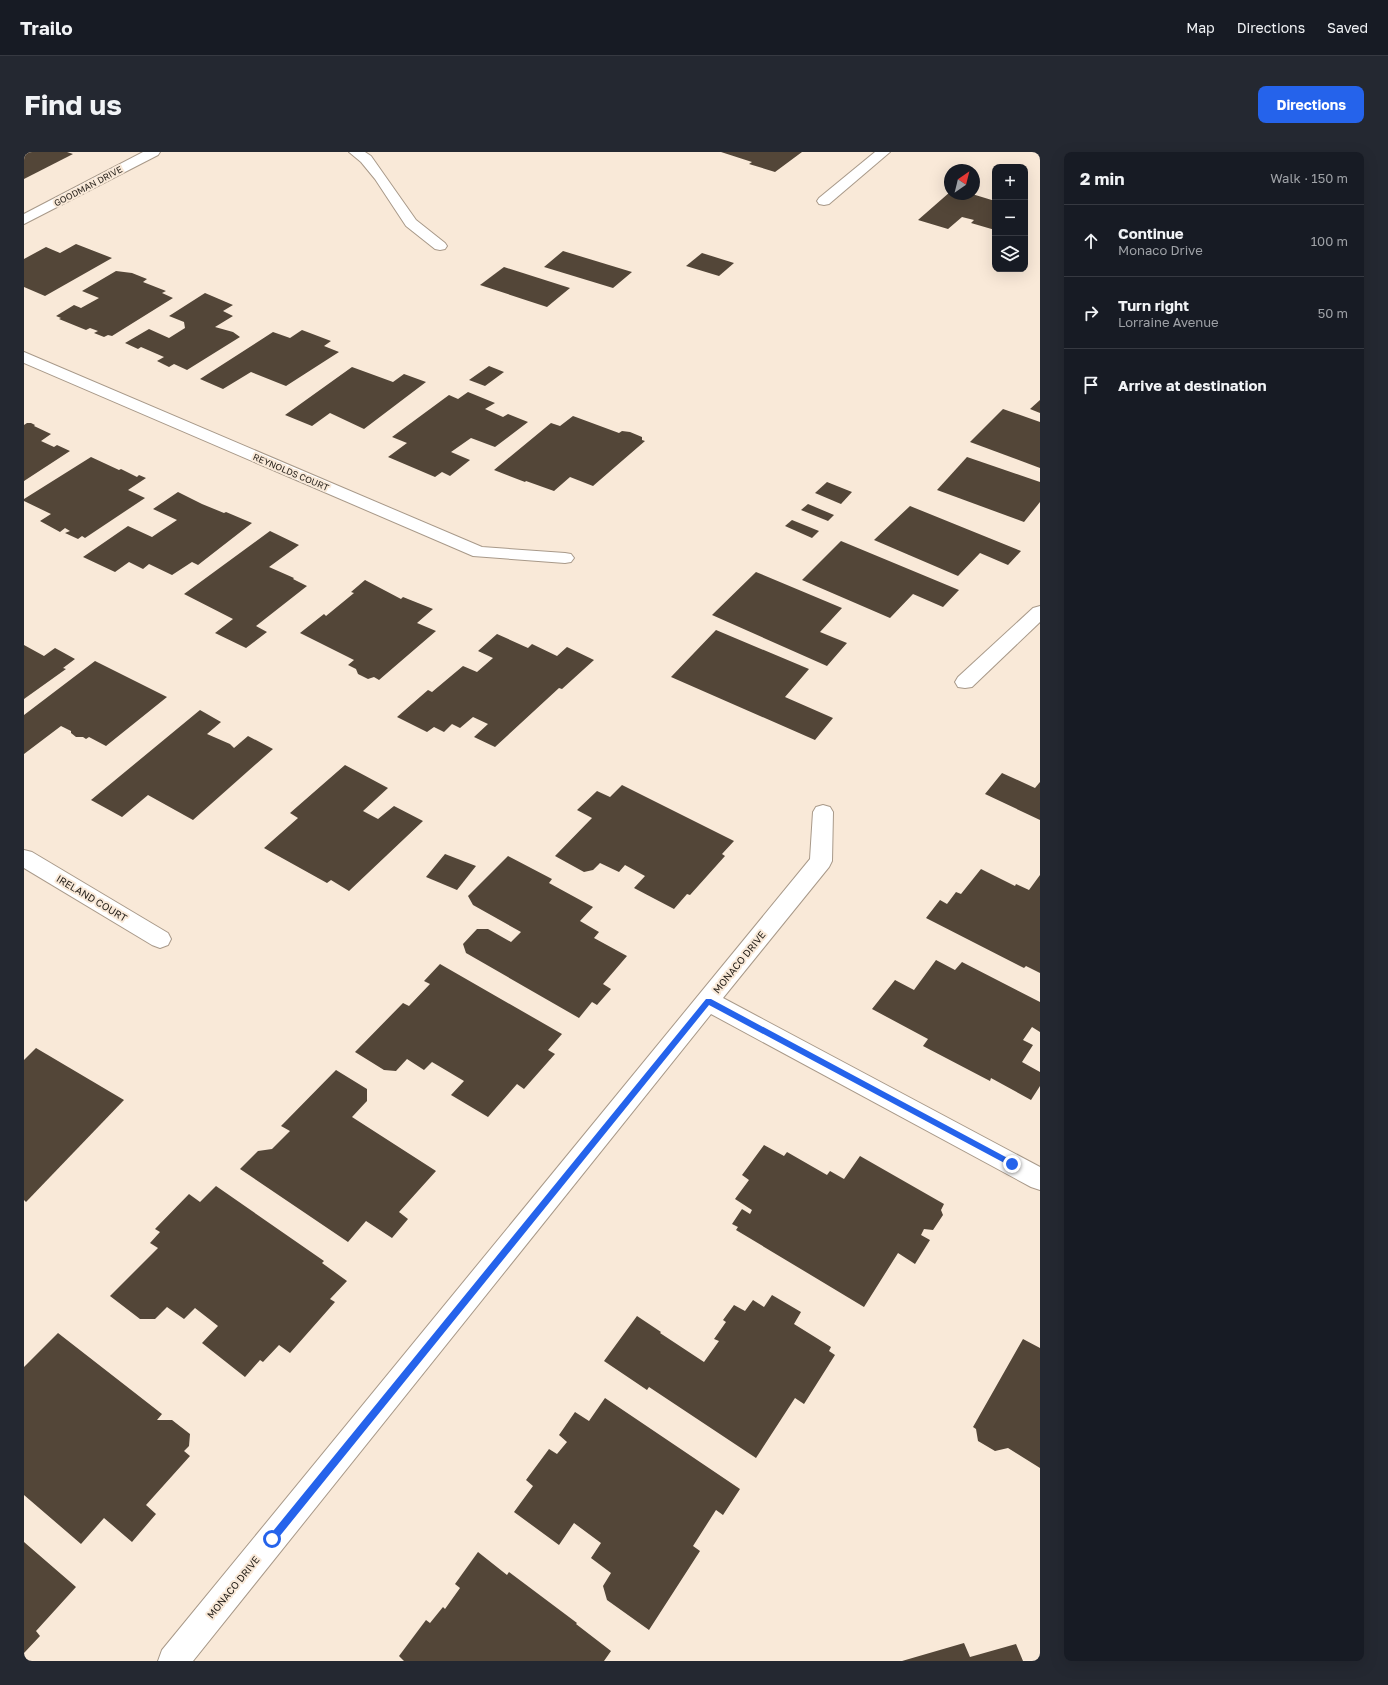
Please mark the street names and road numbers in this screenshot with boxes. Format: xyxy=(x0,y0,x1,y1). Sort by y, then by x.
street label: GOODMAN DRIVE xyxy=(52,163,124,209)
street label: REYNOLDS COURT xyxy=(251,451,331,493)
street label: IRELAND COURT xyxy=(55,872,129,924)
street label: MONACO DRIVE xyxy=(710,928,768,996)
street label: MONACO DRIVE xyxy=(204,1553,262,1621)

